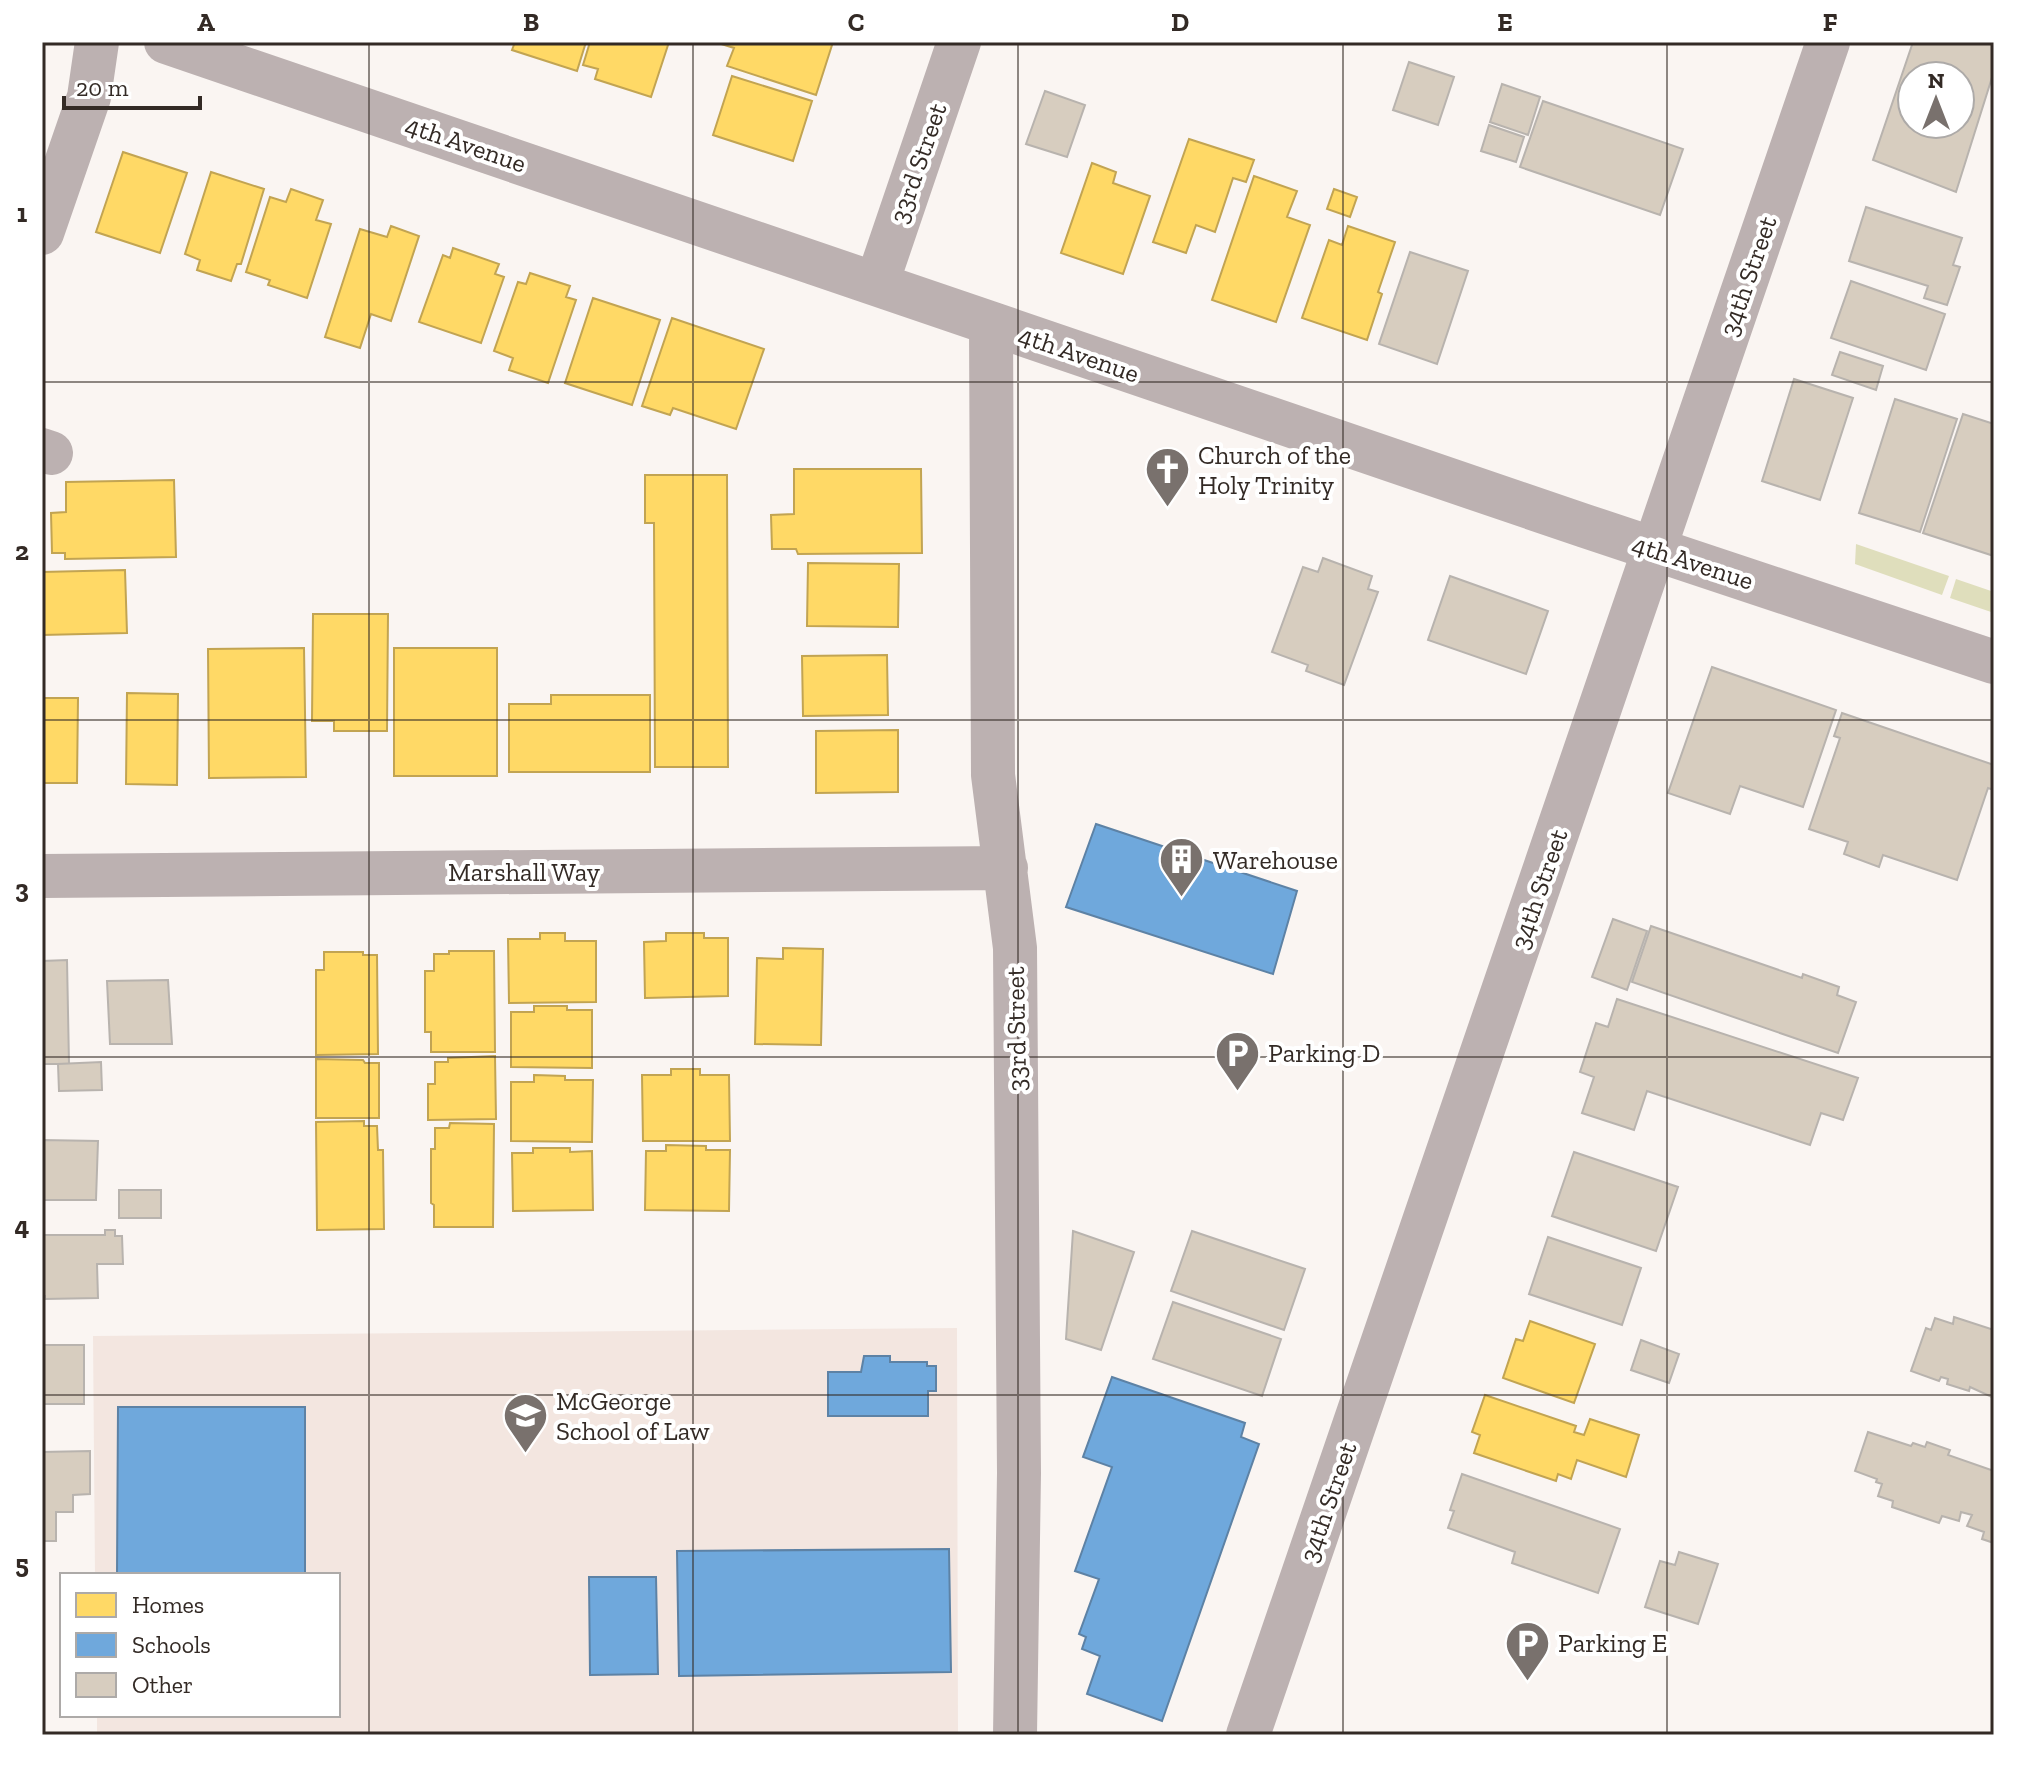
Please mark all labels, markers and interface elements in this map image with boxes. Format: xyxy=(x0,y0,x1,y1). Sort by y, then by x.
text: A xyxy=(197,6,215,38)
text: B xyxy=(523,6,539,38)
text: C xyxy=(848,6,864,38)
text: D xyxy=(1171,6,1189,38)
text: E xyxy=(1497,6,1513,38)
text: F xyxy=(1823,6,1838,38)
scale bar xyxy=(64,60,200,110)
north arrow xyxy=(1896,60,1976,140)
text: N xyxy=(1928,67,1945,94)
text: 20 m xyxy=(76,73,129,102)
street label: 33rd Street xyxy=(883,98,954,227)
street label: 4th Avenue xyxy=(401,108,531,180)
text: 1 xyxy=(17,197,28,229)
street label: 34th Street xyxy=(1713,211,1784,340)
street label: 4th Avenue xyxy=(1014,318,1144,390)
place label: Church of the Holy Trinity xyxy=(1198,439,1351,501)
church icon: Church of the Holy Trinity xyxy=(1143,446,1191,509)
street label: 4th Avenue xyxy=(1628,527,1758,597)
text: 2 xyxy=(15,535,29,567)
street label: 34th Street xyxy=(1504,824,1575,953)
building icon: Warehouse xyxy=(1158,836,1206,899)
place label: Warehouse xyxy=(1213,844,1338,876)
street label: Marshall Way xyxy=(448,856,601,888)
text: 3 xyxy=(15,873,29,905)
street label: 33rd Street xyxy=(999,966,1033,1092)
parking icon: Parking D xyxy=(1213,1029,1261,1092)
place label: Parking D xyxy=(1268,1037,1380,1069)
text: 4 xyxy=(15,1210,30,1242)
place label: McGeorge School of Law xyxy=(556,1385,710,1447)
school or university icon: McGeorge School of Law xyxy=(501,1392,549,1455)
street label: 34th Street xyxy=(1293,1437,1364,1566)
text: 5 xyxy=(15,1548,29,1580)
legend xyxy=(60,1573,340,1717)
text: Homes xyxy=(132,1590,204,1619)
parking icon: Parking E xyxy=(1503,1619,1551,1682)
place label: Parking E xyxy=(1558,1627,1667,1659)
text: Schools xyxy=(132,1630,211,1659)
text: Other xyxy=(132,1670,193,1699)

